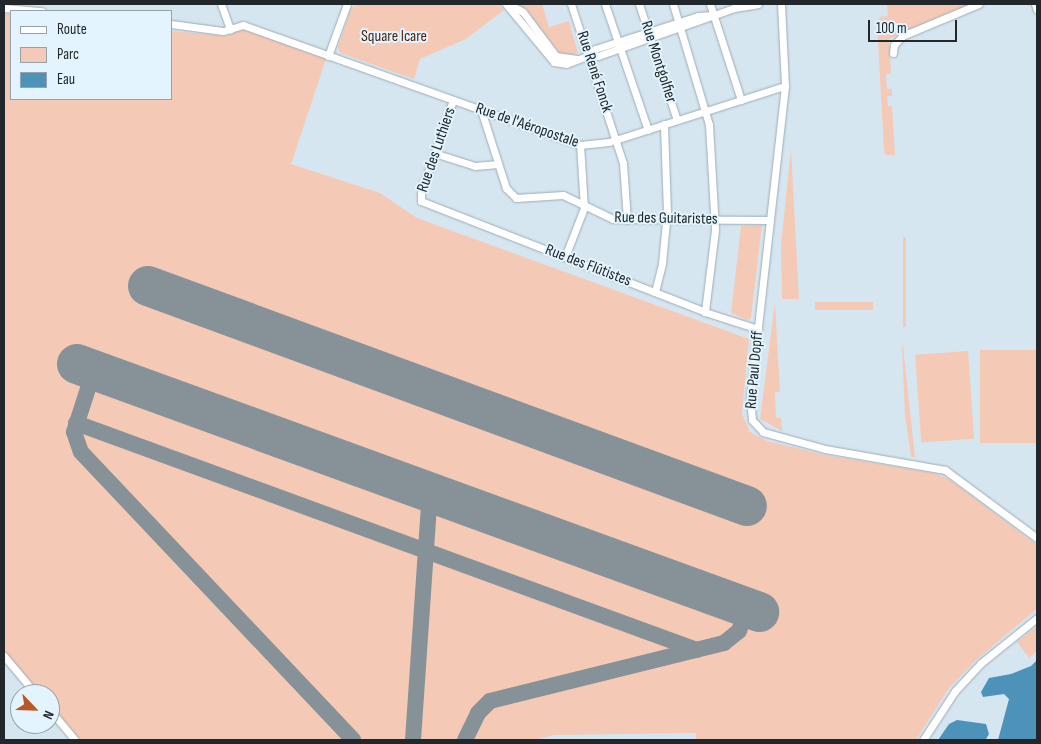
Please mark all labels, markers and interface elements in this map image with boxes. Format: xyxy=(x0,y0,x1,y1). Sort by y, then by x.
legend xyxy=(10,10,172,100)
scale bar xyxy=(871,10,960,42)
street label: Rue Montgolfier xyxy=(636,19,680,105)
text: 100 m xyxy=(876,19,907,38)
text: Route xyxy=(57,20,87,39)
park label: Square Icare xyxy=(361,27,427,47)
street label: Rue René Fonck xyxy=(572,29,616,115)
text: Parc xyxy=(57,45,79,64)
text: Eau xyxy=(57,70,75,89)
street label: Rue de l'Aéropostale xyxy=(473,99,581,153)
street label: Rue des Luthiers xyxy=(414,105,460,195)
street label: Rue des Guitaristes xyxy=(614,208,718,230)
street label: Rue des Flûtistes xyxy=(542,241,634,291)
street label: Rue Paul Dopff xyxy=(742,330,768,410)
north arrow xyxy=(10,684,60,734)
text: N xyxy=(39,708,58,722)

